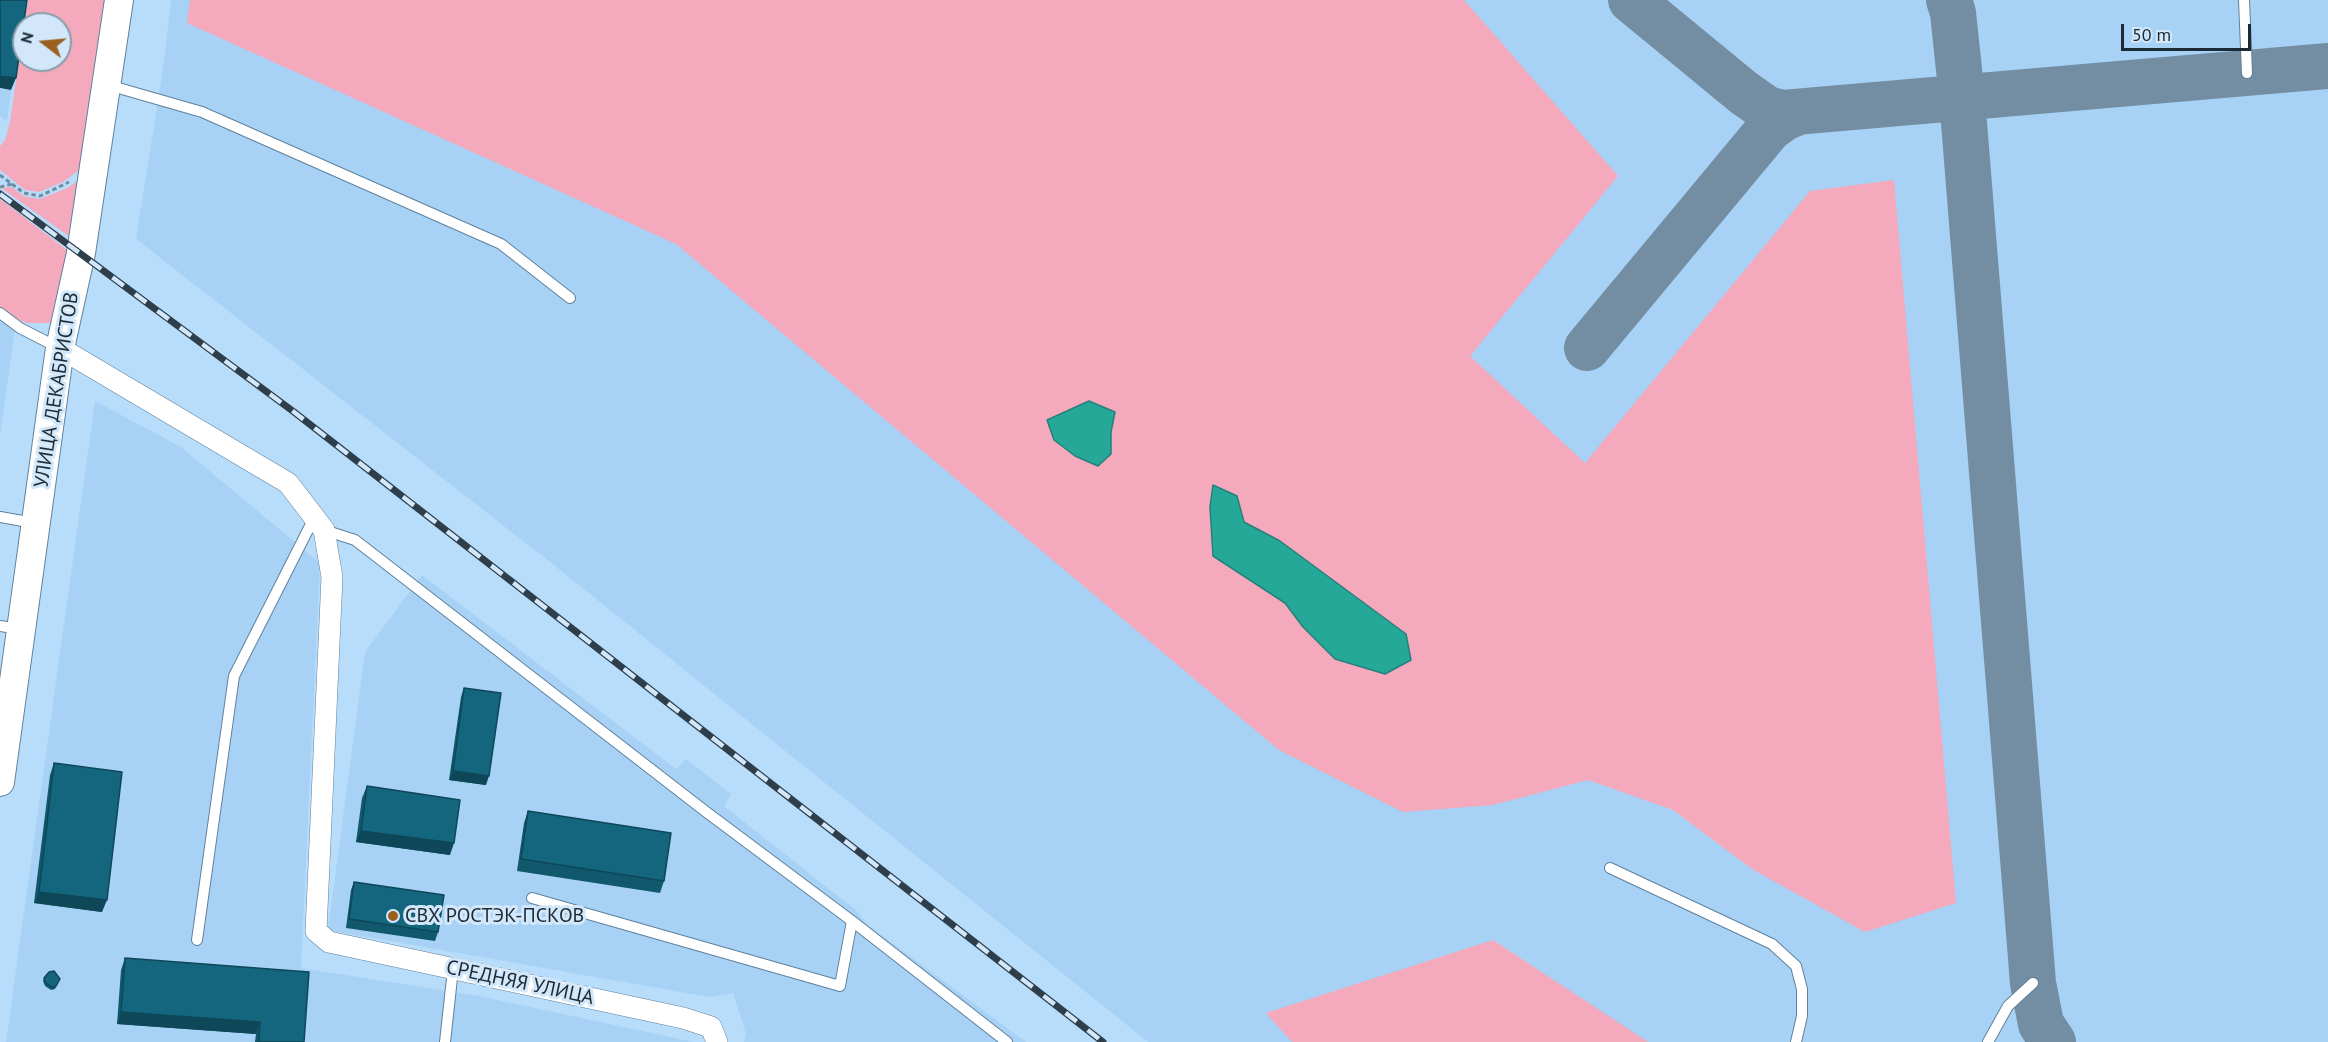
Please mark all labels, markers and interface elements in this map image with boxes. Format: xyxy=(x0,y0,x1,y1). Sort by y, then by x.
north arrow xyxy=(12,12,72,72)
scale bar xyxy=(2124,12,2254,50)
text: 50 m xyxy=(2132,23,2171,46)
text: N xyxy=(16,30,38,45)
street label: УЛИЦА ДЕКАБРИСТОВ xyxy=(30,290,84,490)
place label: СВХ РОСТЭК-ПСКОВ xyxy=(405,904,584,928)
marker: СВХ РОСТЭК-ПСКОВ xyxy=(386,909,400,923)
street label: СРЕДНЯЯ УЛИЦА xyxy=(444,956,596,1010)

